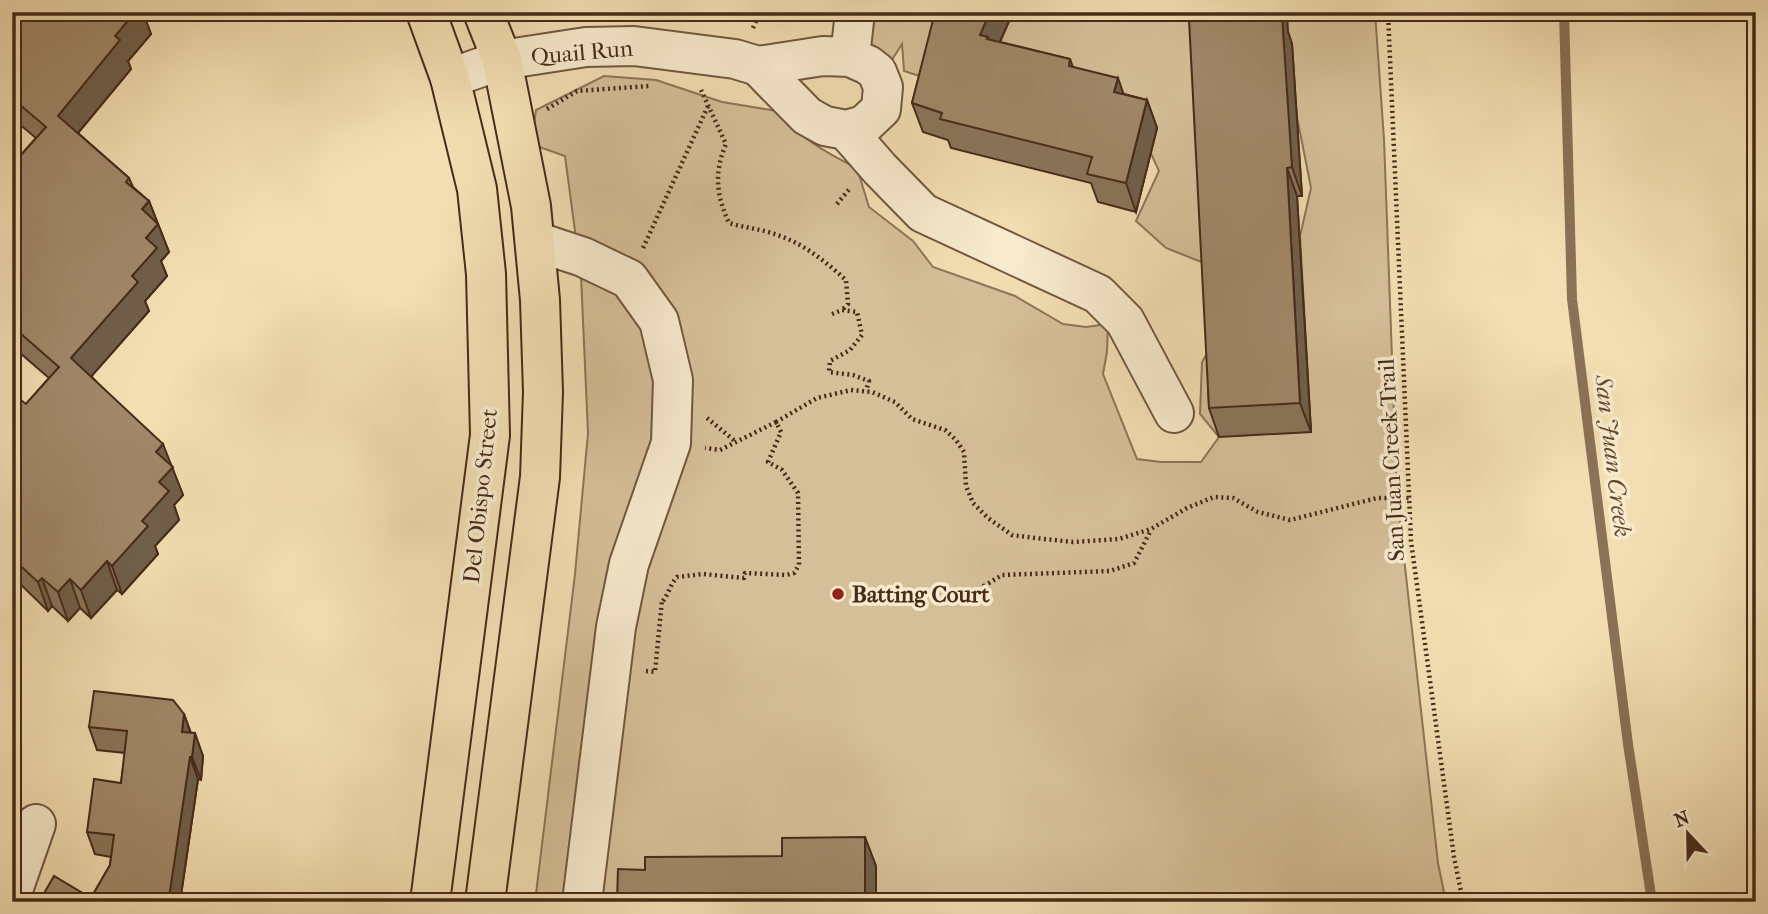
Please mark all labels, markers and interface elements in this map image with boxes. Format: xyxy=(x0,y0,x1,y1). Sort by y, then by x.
street label: Quail Run xyxy=(530,35,635,70)
street label: San Juan Creek Trail xyxy=(1373,357,1410,562)
water label: San Juan Creek xyxy=(1589,372,1637,539)
street label: Del Obispo Street xyxy=(458,407,503,585)
place label: Batting Court xyxy=(852,581,990,608)
marker: Batting Court xyxy=(830,586,846,602)
north arrow xyxy=(1652,799,1722,869)
text: N xyxy=(1671,806,1693,832)

